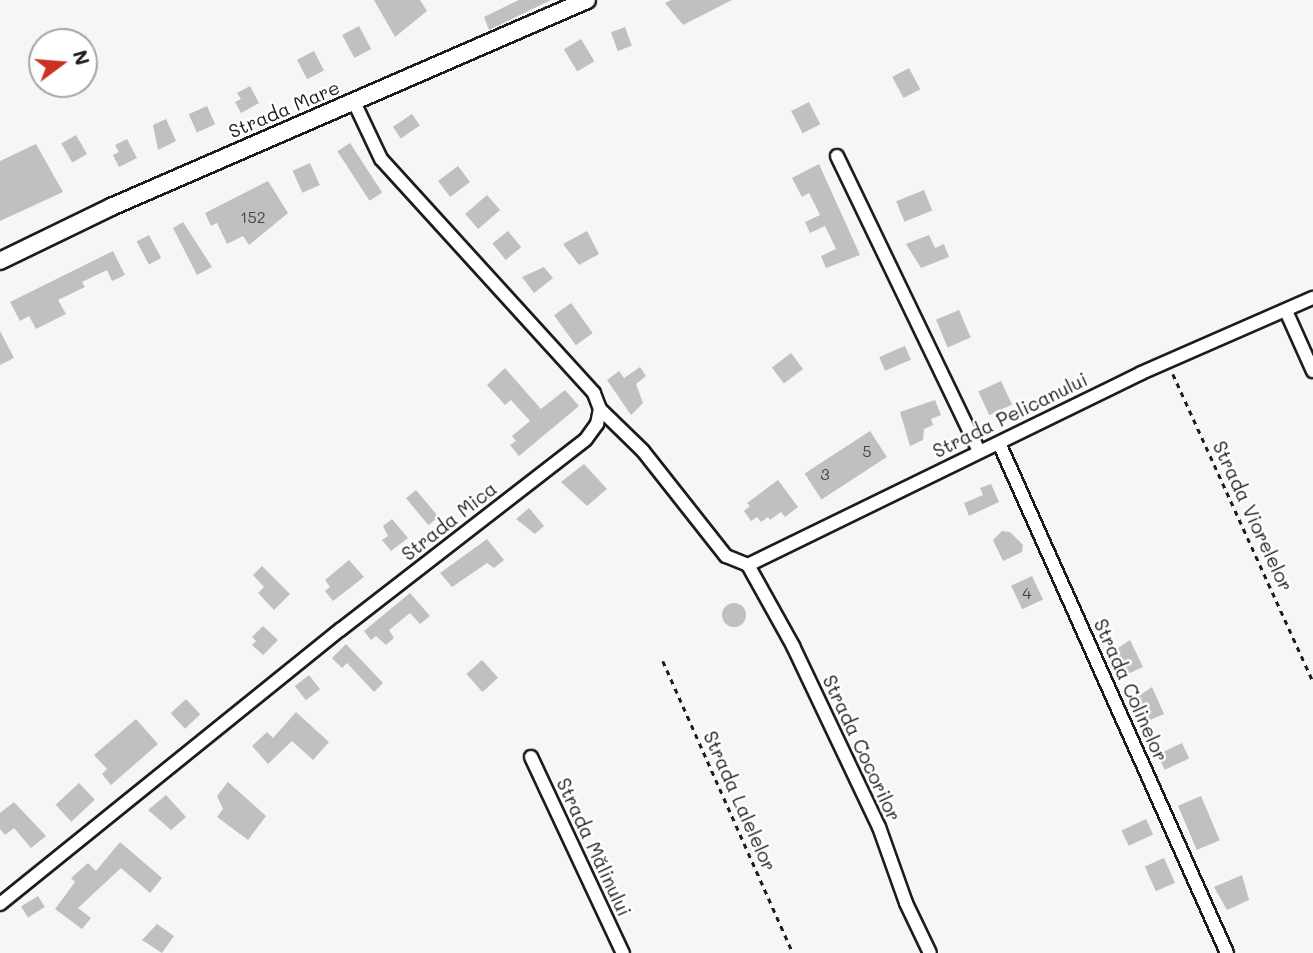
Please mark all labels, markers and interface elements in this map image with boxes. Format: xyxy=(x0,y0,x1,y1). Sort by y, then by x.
north arrow xyxy=(28,28,98,98)
text: N xyxy=(68,47,96,68)
street label: Strada Mare xyxy=(225,75,343,143)
house number: 152 xyxy=(240,207,266,227)
street label: Strada Pelicanului xyxy=(929,368,1091,462)
street label: Strada Viorelelor xyxy=(1208,437,1298,595)
house number: 5 xyxy=(862,441,872,461)
house number: 3 xyxy=(820,464,830,484)
street label: Strada Mica xyxy=(397,477,501,565)
house number: 4 xyxy=(1022,583,1032,603)
street label: Strada Colinelor xyxy=(1089,615,1173,765)
street label: Strada Cocorilor xyxy=(818,671,906,825)
street label: Strada Lalelelor xyxy=(699,727,781,875)
street label: Strada Mălinului xyxy=(552,774,636,920)

